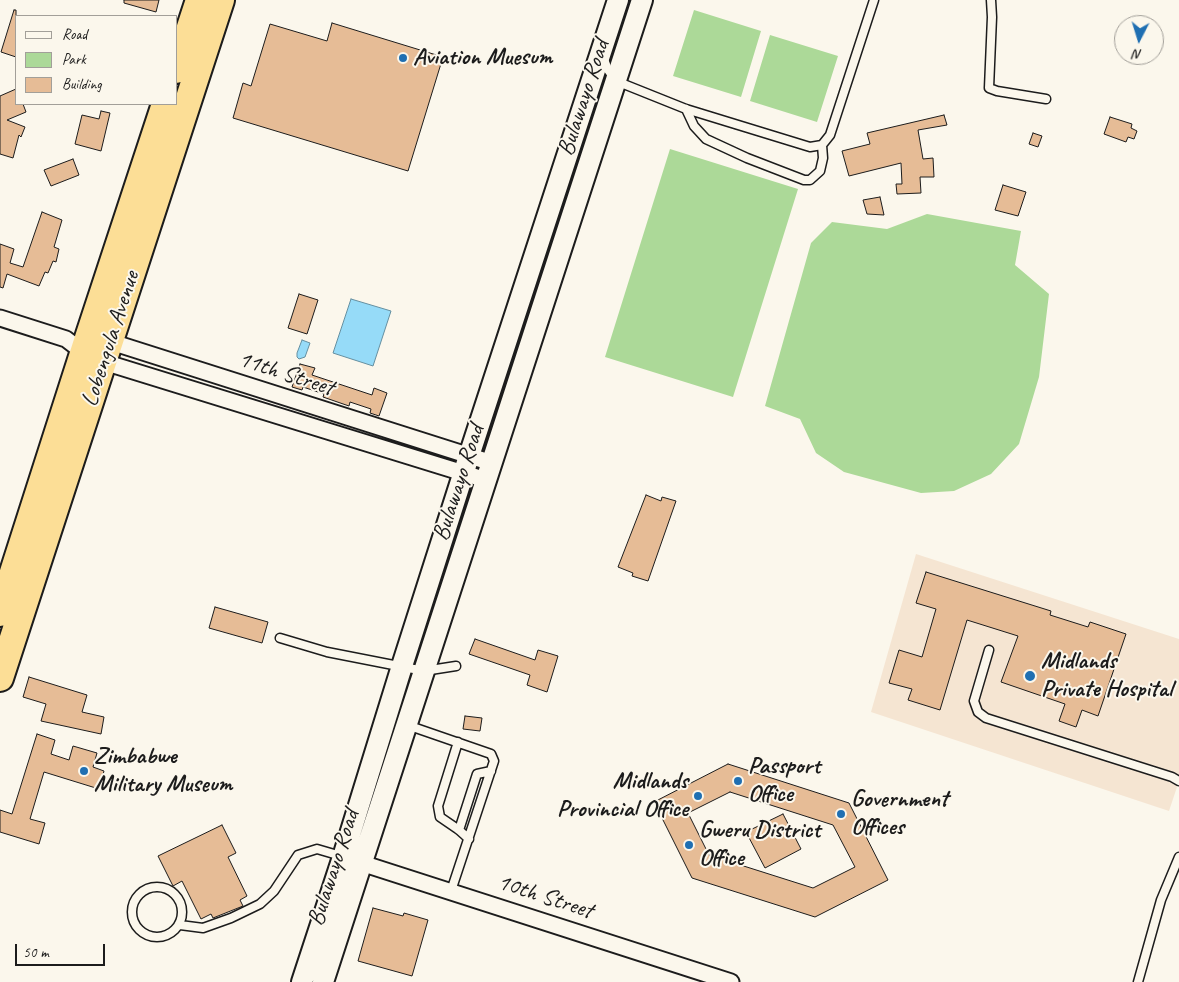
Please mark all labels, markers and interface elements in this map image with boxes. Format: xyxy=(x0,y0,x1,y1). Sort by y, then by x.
legend xyxy=(15,15,178,105)
north arrow xyxy=(1114,15,1164,65)
text: Road xyxy=(62,25,87,44)
street label: Bulawayo Road xyxy=(552,36,616,160)
place label: Aviation Muesum xyxy=(413,44,552,72)
text: N xyxy=(1133,46,1143,63)
text: Park xyxy=(62,50,86,69)
marker: Aviation Muesum xyxy=(397,52,409,64)
text: Building xyxy=(62,75,101,94)
street label: Lobengula Avenue xyxy=(76,268,146,410)
street label: 11th Street xyxy=(235,345,337,403)
street label: Bulawayo Road xyxy=(427,421,491,545)
place label: Midlands Private Hospital xyxy=(1041,648,1172,704)
marker: Midlands Private Hospital xyxy=(1023,669,1037,683)
place label: Zimbabwe Military Museum xyxy=(94,743,232,799)
place label: Passport Office xyxy=(748,753,820,809)
marker: Zimbabwe Military Museum xyxy=(78,765,90,777)
place label: Midlands Provincial Office xyxy=(557,768,688,824)
marker: Passport Office xyxy=(732,775,744,787)
place label: Government Offices xyxy=(851,786,948,842)
marker: Midlands Provincial Office xyxy=(692,790,704,802)
street label: Bulawayo Road xyxy=(302,806,366,930)
marker: Government Offices xyxy=(835,808,847,820)
place label: Gweru District Office xyxy=(699,817,820,873)
marker: Gweru District Office xyxy=(683,839,695,851)
street label: 10th Street xyxy=(494,868,596,926)
scale bar xyxy=(18,934,108,966)
text: 50 m xyxy=(23,943,49,962)

